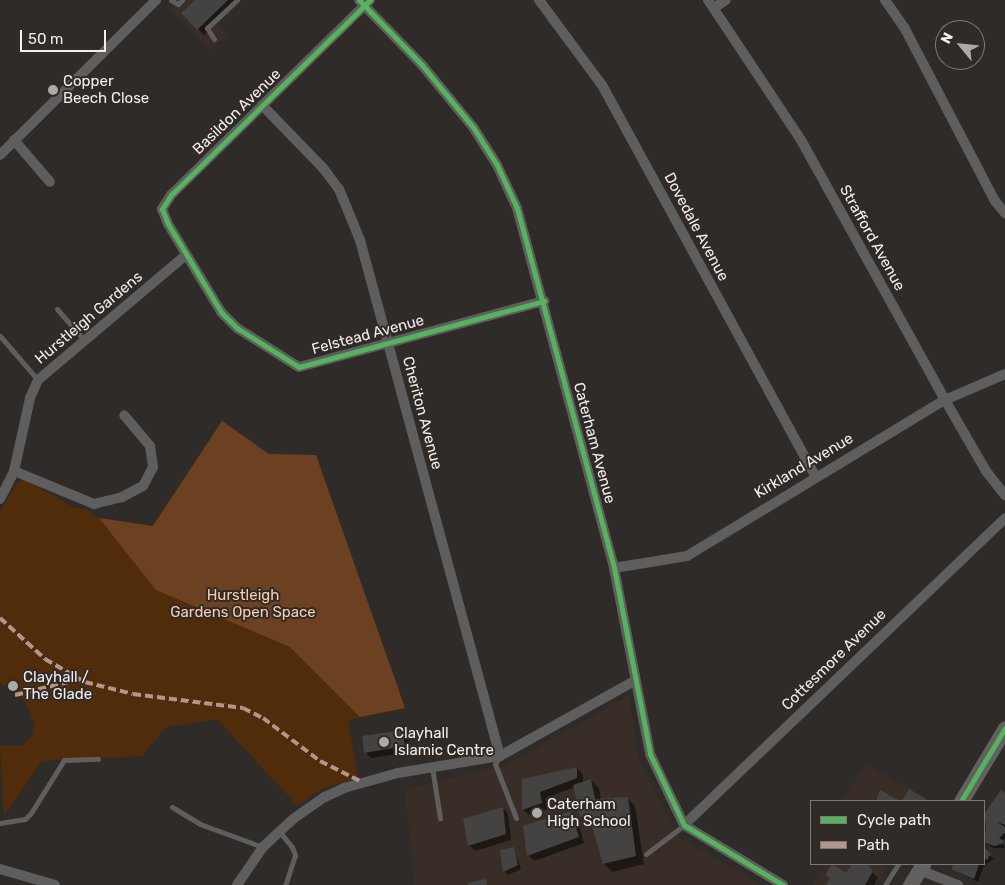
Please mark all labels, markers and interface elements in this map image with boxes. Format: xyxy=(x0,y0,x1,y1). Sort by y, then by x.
scale bar xyxy=(22,20,109,52)
north arrow xyxy=(935,20,985,70)
text: 50 m xyxy=(28,30,63,48)
text: N xyxy=(937,30,957,47)
street label: Basildon Avenue xyxy=(189,65,285,159)
place label: Copper Beech Close xyxy=(63,72,149,107)
marker: Copper Beech Close xyxy=(47,84,59,96)
street label: Dovedale Avenue xyxy=(660,170,732,284)
street label: Strafford Avenue xyxy=(835,182,909,294)
street label: Hurstleigh Gardens xyxy=(32,268,146,368)
street label: Felstead Avenue xyxy=(310,311,426,359)
street label: Cheriton Avenue xyxy=(398,354,446,472)
street label: Caterham Avenue xyxy=(569,380,619,506)
street label: Kirkland Avenue xyxy=(751,429,857,503)
park label: Hurstleigh Gardens Open Space xyxy=(170,586,316,621)
street label: Cottesmore Avenue xyxy=(778,605,890,715)
place label: Clayhall / The Glade xyxy=(23,668,92,703)
marker: Clayhall / The Glade xyxy=(7,680,19,692)
place label: Clayhall Islamic Centre xyxy=(394,724,494,759)
marker: Clayhall Islamic Centre xyxy=(378,736,390,748)
place label: Caterham High School xyxy=(547,795,631,830)
legend xyxy=(810,800,985,865)
marker: Caterham High School xyxy=(531,807,543,819)
text: Cycle path xyxy=(857,811,931,829)
text: Path xyxy=(857,836,890,854)

